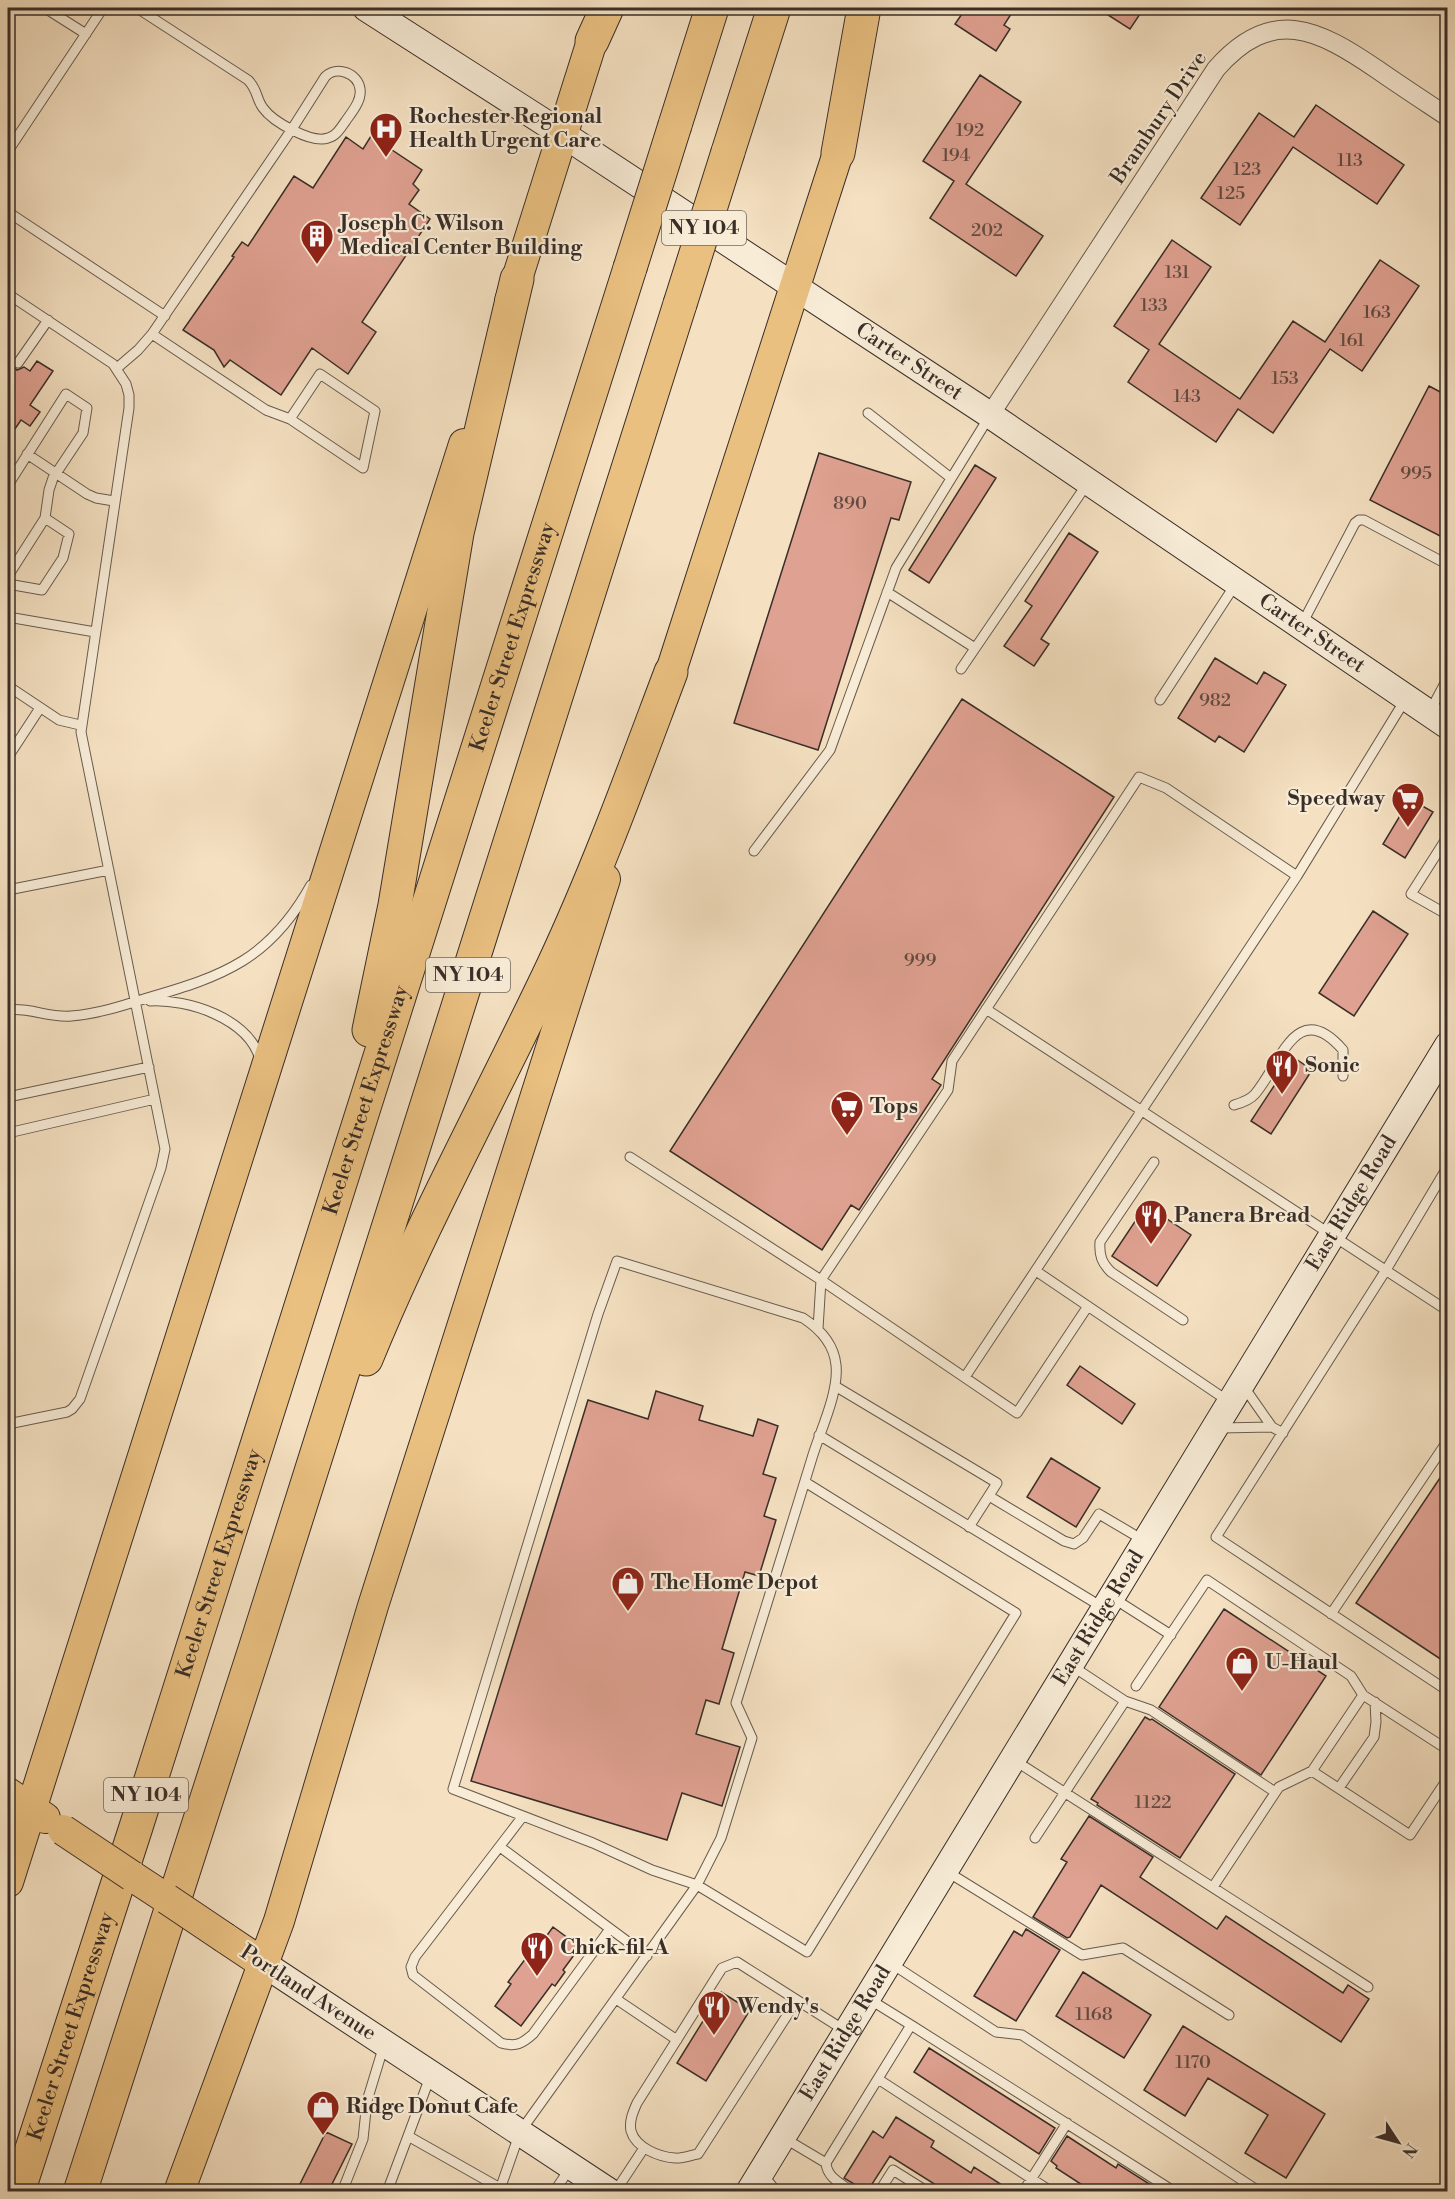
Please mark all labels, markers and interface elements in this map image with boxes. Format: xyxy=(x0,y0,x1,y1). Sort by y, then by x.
street label: Brambury Drive xyxy=(1104,47,1213,190)
place label: Rochester Regional Health Urgent Care xyxy=(409,104,602,154)
hospital icon: Rochester Regional Health Urgent Care xyxy=(368,111,404,158)
house number: 192 xyxy=(956,119,984,142)
house number: 194 xyxy=(942,144,971,167)
house number: 113 xyxy=(1337,149,1363,172)
house number: 123 xyxy=(1233,158,1261,181)
house number: 125 xyxy=(1217,182,1245,205)
place label: Joseph C. Wilson Medical Center Building xyxy=(337,211,583,261)
road number: NY 104 xyxy=(662,211,746,245)
building icon: Joseph C. Wilson Medical Center Building xyxy=(299,218,335,265)
house number: 202 xyxy=(971,219,1003,242)
house number: 131 xyxy=(1164,261,1190,284)
house number: 133 xyxy=(1140,294,1168,317)
house number: 163 xyxy=(1363,301,1391,324)
street label: Carter Street xyxy=(850,317,968,407)
house number: 161 xyxy=(1339,329,1365,352)
house number: 153 xyxy=(1271,367,1299,390)
house number: 143 xyxy=(1173,385,1201,408)
house number: 995 xyxy=(1400,462,1432,485)
house number: 890 xyxy=(833,492,867,515)
street label: Keeler Street Expressway xyxy=(465,518,562,755)
street label: Carter Street xyxy=(1254,588,1371,679)
house number: 982 xyxy=(1199,689,1231,712)
supermarket icon: Speedway xyxy=(1390,781,1426,828)
place label: Speedway xyxy=(1287,786,1385,812)
house number: 999 xyxy=(904,949,936,972)
road number: NY 104 xyxy=(426,958,510,992)
street label: Keeler Street Expressway xyxy=(318,982,415,1218)
restaurant icon: Sonic xyxy=(1264,1048,1300,1095)
place label: Sonic xyxy=(1305,1053,1360,1079)
supermarket icon: Tops xyxy=(829,1089,865,1136)
place label: Tops xyxy=(870,1094,918,1120)
street label: East Ridge Road xyxy=(1300,1131,1403,1276)
restaurant icon: Panera Bread xyxy=(1133,1198,1169,1245)
place label: Panera Bread xyxy=(1174,1203,1311,1229)
street label: Keeler Street Expressway xyxy=(171,1445,268,1681)
street label: East Ridge Road xyxy=(1048,1546,1150,1691)
shop icon: The Home Depot xyxy=(610,1565,646,1612)
place label: The Home Depot xyxy=(651,1570,819,1596)
shop icon: U-Haul xyxy=(1224,1645,1260,1692)
place label: U-Haul xyxy=(1265,1650,1338,1676)
road number: NY 104 xyxy=(104,1778,188,1812)
house number: 1122 xyxy=(1135,1791,1171,1814)
street label: Keeler Street Expressway xyxy=(22,1908,121,2144)
restaurant icon: Chick-fil-A xyxy=(519,1930,555,1977)
place label: Chick-fil-A xyxy=(560,1935,669,1961)
street label: Portland Avenue xyxy=(235,1939,381,2047)
street label: East Ridge Road xyxy=(795,1961,897,2106)
restaurant icon: Wendy's xyxy=(696,1989,732,2036)
place label: Wendy's xyxy=(736,1994,819,2020)
house number: 1168 xyxy=(1075,2003,1113,2026)
house number: 1170 xyxy=(1175,2051,1211,2074)
shop icon: Ridge Donut Cafe xyxy=(305,2089,341,2136)
place label: Ridge Donut Cafe xyxy=(346,2094,518,2120)
north arrow xyxy=(1368,2112,1428,2172)
text: N xyxy=(1397,2139,1421,2162)

